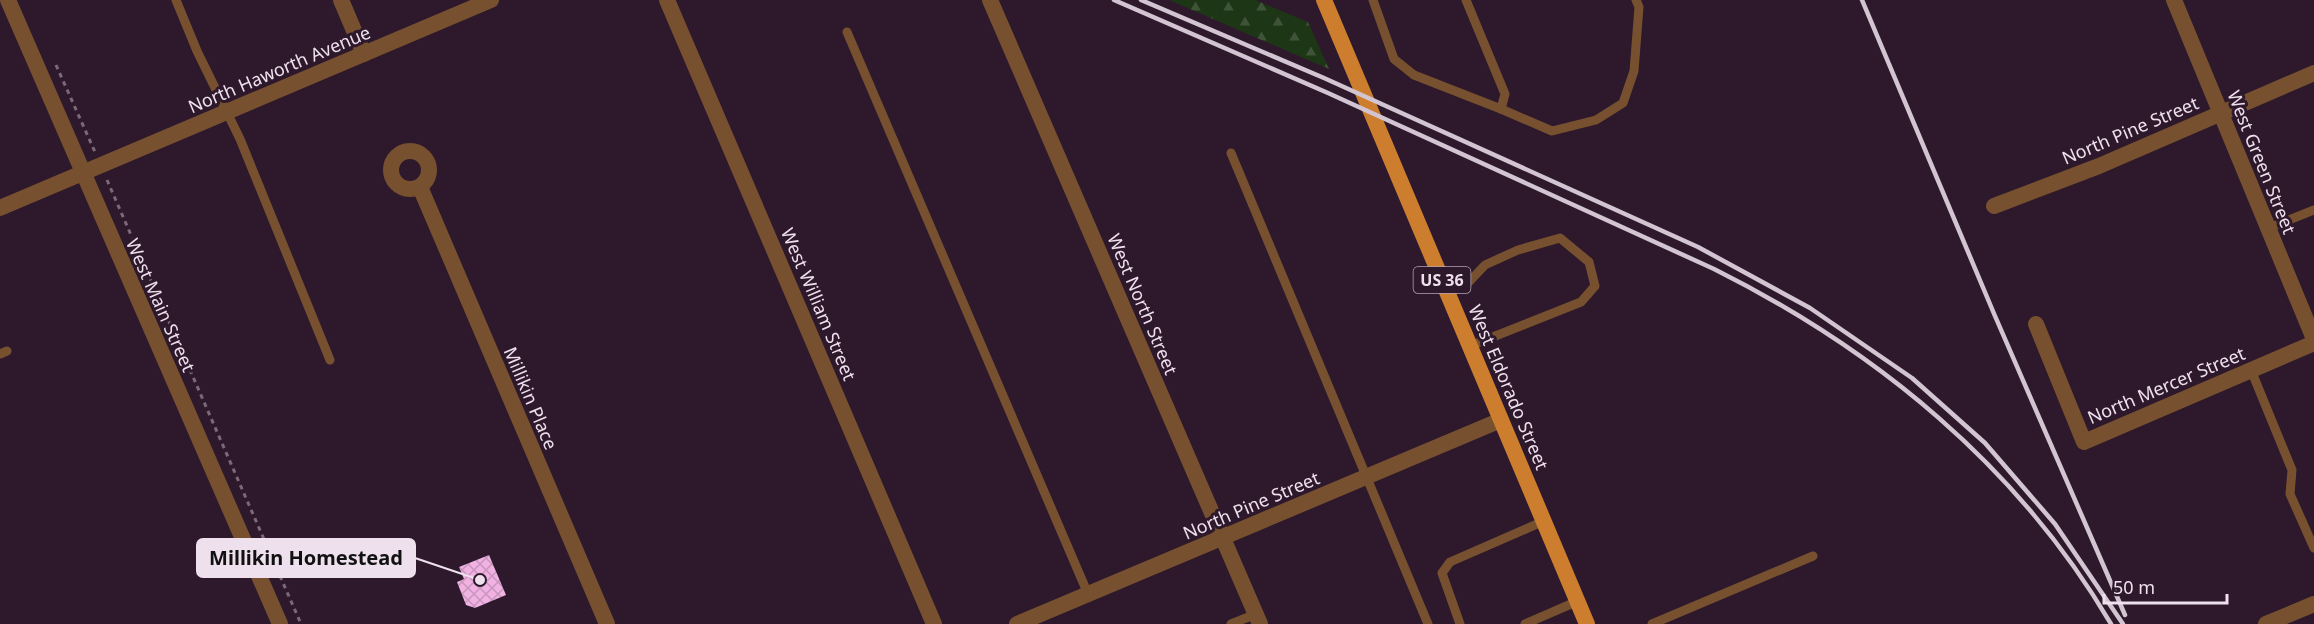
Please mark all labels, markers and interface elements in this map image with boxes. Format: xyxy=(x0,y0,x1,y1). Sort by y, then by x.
street label: North Haworth Avenue xyxy=(184,20,374,118)
street label: West Green Street xyxy=(2222,87,2302,238)
street label: North Pine Street xyxy=(2058,90,2202,170)
street label: West William Street xyxy=(776,224,862,384)
street label: West North Street xyxy=(1102,230,1184,379)
street label: West Main Street xyxy=(121,235,201,376)
road number: US 36 xyxy=(1414,267,1470,293)
street label: West Eldorado Street xyxy=(1463,301,1555,474)
street label: North Mercer Street xyxy=(2084,341,2249,429)
street label: Millikin Place xyxy=(499,343,563,453)
street label: North Pine Street xyxy=(1179,465,1323,545)
callout: Millikin Homestead xyxy=(197,539,415,577)
text: Millikin Homestead xyxy=(209,544,403,571)
scale bar xyxy=(2104,567,2227,605)
text: 50 m xyxy=(2113,575,2155,599)

